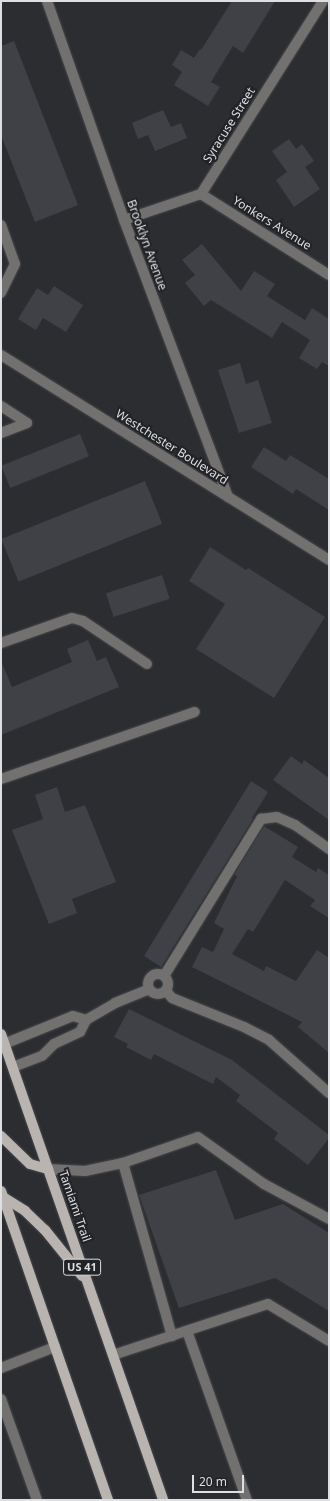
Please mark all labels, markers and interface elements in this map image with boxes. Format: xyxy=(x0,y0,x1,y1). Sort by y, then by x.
street label: Syracuse Street xyxy=(200,85,258,165)
street label: Yonkers Avenue xyxy=(230,193,314,253)
street label: Brooklyn Avenue xyxy=(124,198,170,292)
street label: Westchester Boulevard xyxy=(113,407,231,487)
street label: Tamiami Trail xyxy=(56,1168,94,1244)
road number: US 41 xyxy=(63,1258,101,1276)
scale bar xyxy=(194,1467,246,1493)
text: 20 m xyxy=(199,1473,227,1490)

